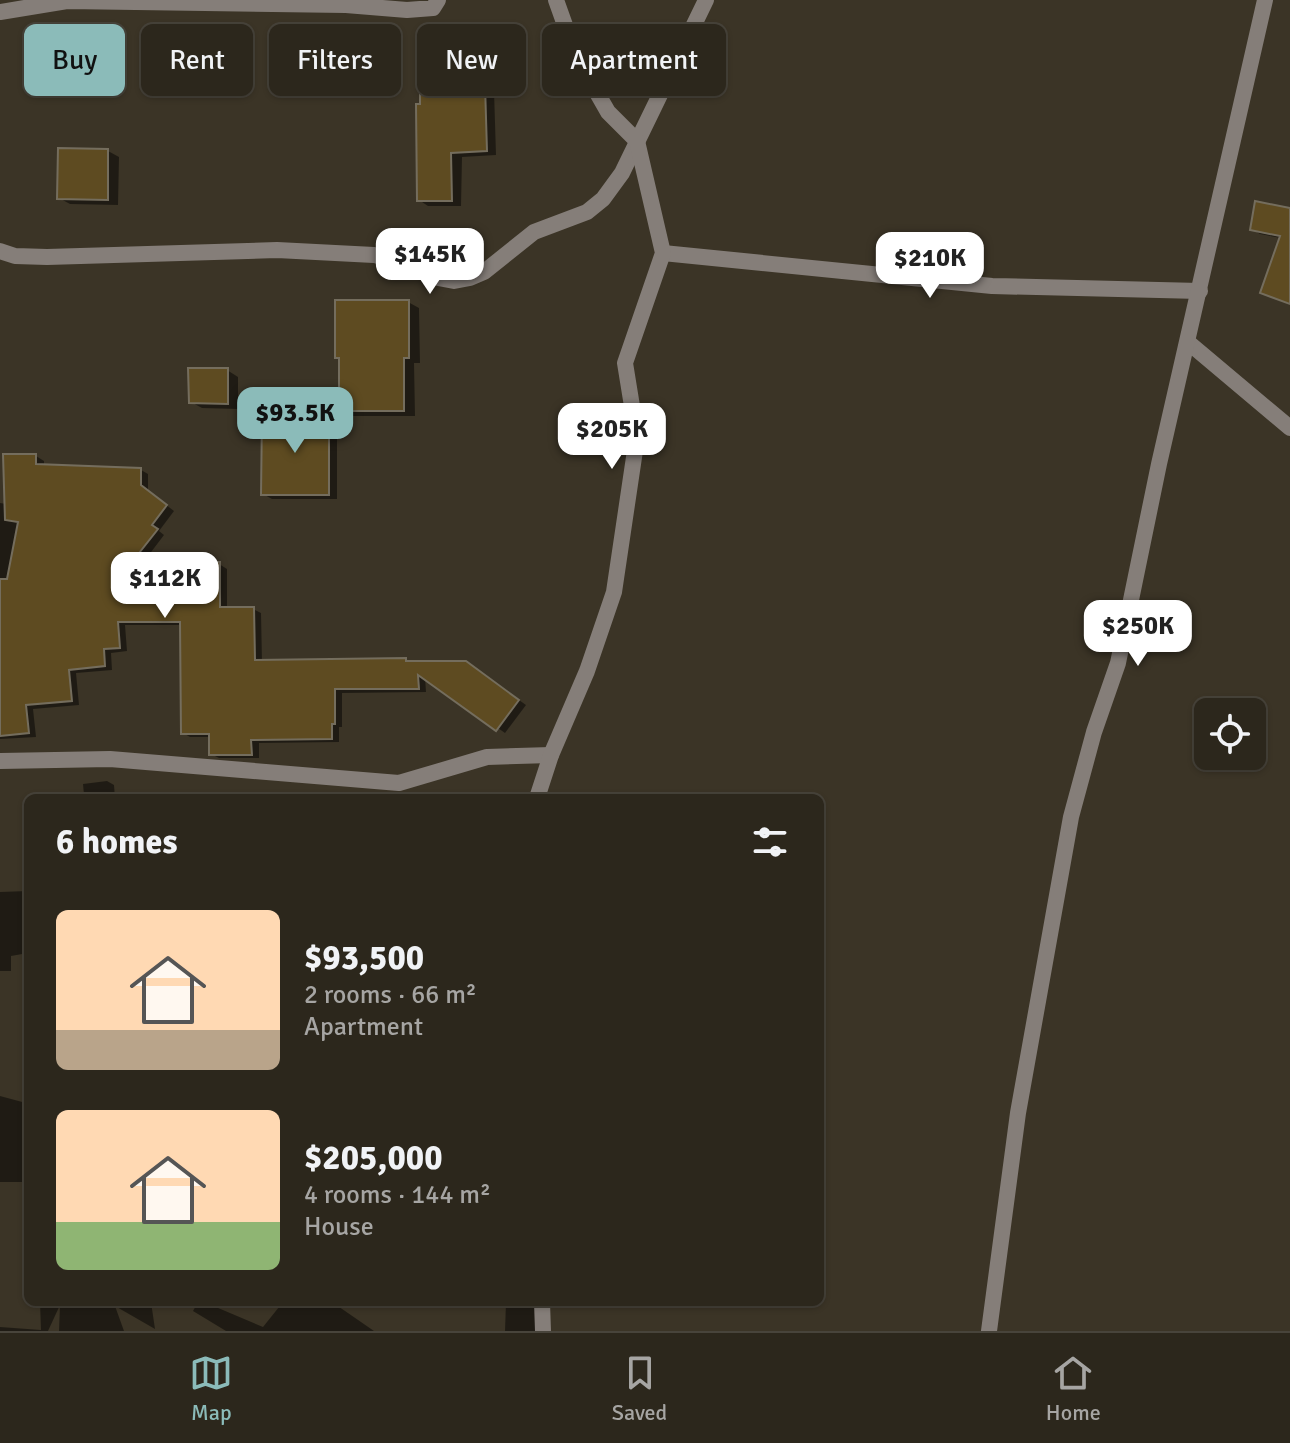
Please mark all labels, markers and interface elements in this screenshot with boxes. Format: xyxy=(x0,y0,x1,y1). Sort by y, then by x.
chip: Buy xyxy=(24,24,125,96)
chip: Rent xyxy=(141,24,253,96)
chip: Filters xyxy=(269,24,401,96)
chip: New xyxy=(417,24,526,96)
chip: Apartment xyxy=(542,24,726,96)
pin: $145K xyxy=(374,228,486,296)
pin: $210K xyxy=(874,232,986,300)
text: $145K xyxy=(394,238,466,270)
text: $210K xyxy=(894,242,966,274)
pin: $93.5K xyxy=(230,387,360,455)
text: $93.5K xyxy=(255,397,335,429)
pin: $205K xyxy=(556,403,668,471)
text: $205K xyxy=(576,413,648,445)
pin: $112K xyxy=(109,552,221,620)
text: $112K xyxy=(129,562,201,594)
pin: $250K xyxy=(1082,600,1194,668)
text: $250K xyxy=(1102,610,1174,642)
map controls xyxy=(1194,698,1266,770)
button: locate xyxy=(1194,698,1266,770)
icon: filters xyxy=(748,820,792,864)
text: 6 homes xyxy=(56,821,177,863)
text: $93,500 xyxy=(304,937,424,979)
icon: home xyxy=(120,942,216,1038)
text: 2 rooms · 66 m² xyxy=(304,979,477,1011)
text: Apartment xyxy=(304,1011,423,1043)
text: $205,000 xyxy=(304,1137,443,1179)
icon: home xyxy=(120,1142,216,1238)
text: 4 rooms · 144 m² xyxy=(304,1179,491,1211)
text: House xyxy=(304,1211,374,1243)
tab: Map xyxy=(189,1351,233,1426)
tab: Saved xyxy=(612,1351,667,1426)
tab: Home xyxy=(1046,1351,1101,1426)

